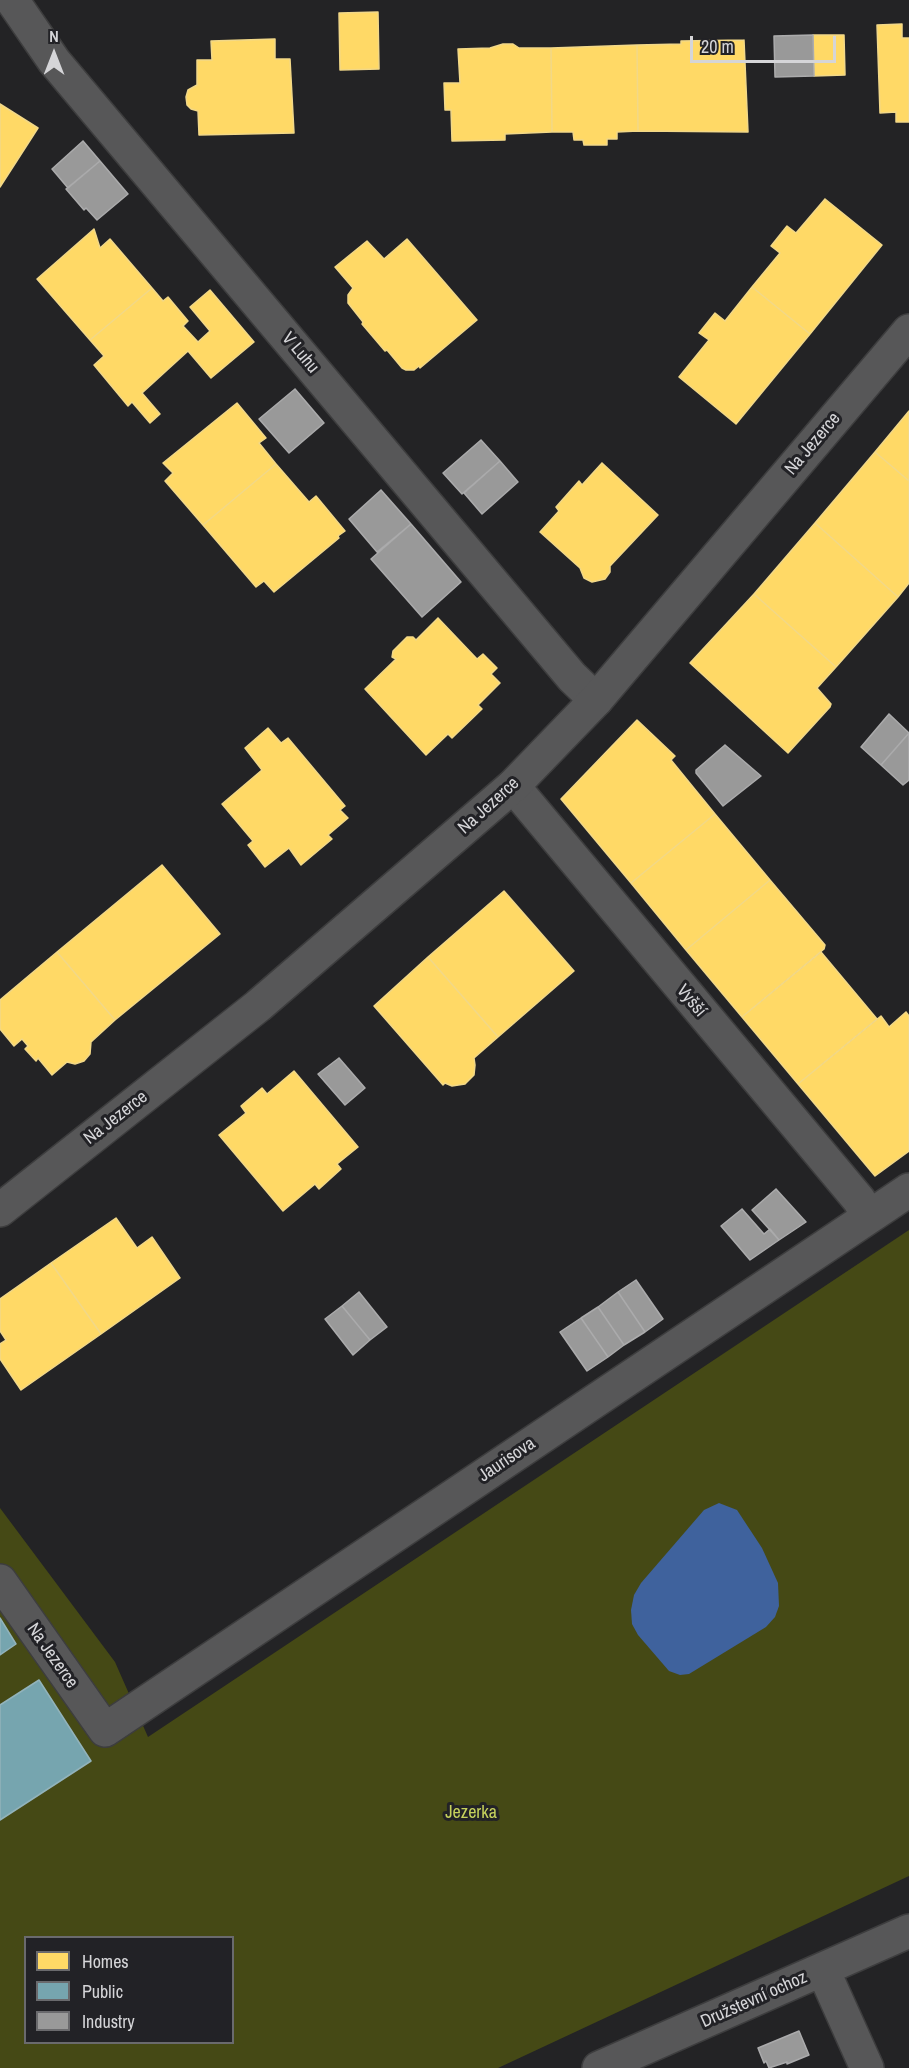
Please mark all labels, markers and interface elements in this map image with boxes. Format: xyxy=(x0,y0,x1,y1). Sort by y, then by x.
north arrow xyxy=(24,24,84,84)
scale bar xyxy=(693,24,838,62)
text: N xyxy=(49,25,59,47)
text: 20 m xyxy=(701,34,734,59)
street label: V Luhu xyxy=(277,328,323,378)
street label: Na Jezerce xyxy=(781,408,845,480)
street label: Na Jezerce xyxy=(454,773,524,839)
street label: Vyšší xyxy=(671,980,711,1022)
street label: Na Jezerce xyxy=(80,1087,152,1149)
street label: Jaurisova xyxy=(474,1433,540,1487)
street label: Na Jezerce xyxy=(22,1619,82,1693)
park label: Jezerka xyxy=(445,1802,497,1824)
legend xyxy=(24,1936,234,2044)
text: Homes xyxy=(82,1949,129,1974)
street label: Družstevní ochoz xyxy=(698,1967,810,2033)
text: Public xyxy=(82,1979,123,2004)
text: Industry xyxy=(82,2009,135,2034)

